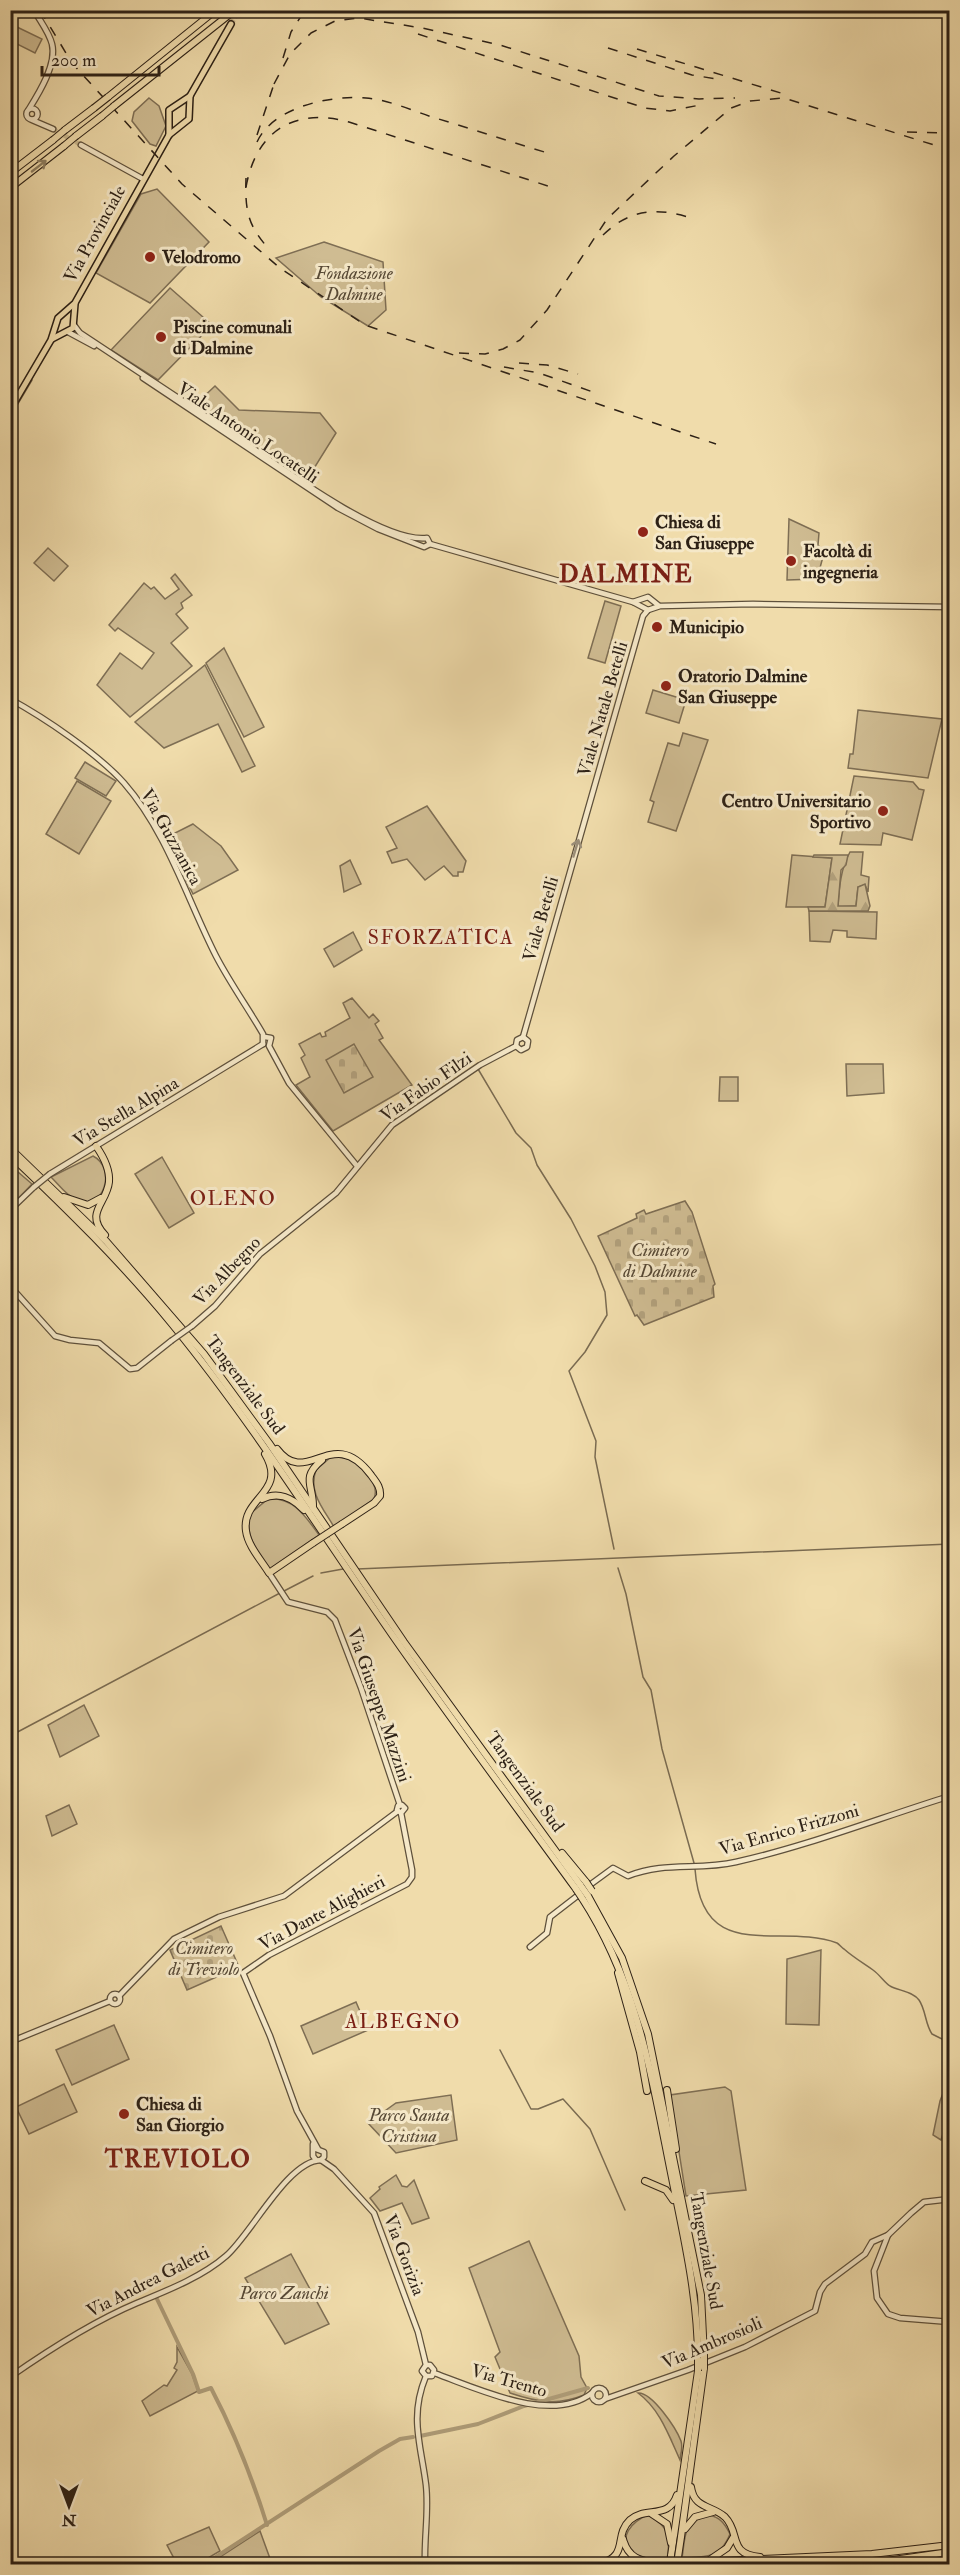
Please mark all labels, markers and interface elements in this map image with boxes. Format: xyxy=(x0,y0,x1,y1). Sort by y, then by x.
scale bar xyxy=(42,39,159,77)
text: 200 m xyxy=(51,49,96,72)
one-way arrow xyxy=(31,159,47,172)
street label: Via Provinciale xyxy=(59,181,131,287)
place label: Velodromo xyxy=(161,246,241,269)
marker: Velodromo xyxy=(143,250,157,264)
park label: Fondazione Dalmine xyxy=(314,262,394,306)
place label: Piscine comunali di Dalmine xyxy=(173,316,292,360)
marker: Piscine comunali di Dalmine xyxy=(154,330,168,344)
street label: Viale Antonio Locatelli xyxy=(173,377,323,489)
place label: Chiesa di San Giuseppe xyxy=(655,511,755,555)
marker: Chiesa di San Giuseppe xyxy=(636,525,650,539)
place label: Facoltà di ingegneria xyxy=(802,540,879,584)
marker: Facoltà di ingegneria xyxy=(784,554,798,568)
district label: DALMINE xyxy=(559,559,693,590)
place label: Municipio xyxy=(668,616,744,639)
marker: Municipio xyxy=(650,620,664,634)
street label: Viale Natale Betelli xyxy=(573,639,633,779)
place label: Oratorio Dalmine San Giuseppe xyxy=(678,665,808,709)
marker: Oratorio Dalmine San Giuseppe xyxy=(659,679,673,693)
street label: Via Guzzanica xyxy=(135,785,207,890)
place label: Centro Universitario Sportivo xyxy=(722,790,871,834)
marker: Centro Universitario Sportivo xyxy=(876,804,890,818)
one-way arrow xyxy=(571,839,582,858)
street label: Viale Betelli xyxy=(518,874,564,964)
district label: SFORZATICA xyxy=(368,925,514,950)
street label: Via Fabio Filzi xyxy=(376,1047,477,1127)
street label: Via Stella Alpina xyxy=(69,1071,183,1152)
district label: OLENO xyxy=(190,1186,276,1211)
street label: Via Albegno xyxy=(188,1231,266,1311)
park label: Cimitero di Dalmine xyxy=(622,1239,698,1283)
street label: Tangenziale Sud xyxy=(200,1331,290,1439)
street label: Via Giuseppe Mazzini xyxy=(342,1625,416,1786)
street label: Tangenziale Sud xyxy=(481,1727,569,1837)
street label: Via Enrico Frizzoni xyxy=(716,1799,862,1861)
street label: Via Dante Alighieri xyxy=(255,1870,389,1956)
park label: Cimitero di Treviolo xyxy=(168,1937,239,1981)
district label: ALBEGNO xyxy=(344,2009,461,2034)
place label: Chiesa di San Giorgio xyxy=(136,2093,224,2137)
park label: Parco Santa Cristina xyxy=(367,2104,450,2148)
marker: Chiesa di San Giorgio xyxy=(117,2107,131,2121)
district label: TREVIOLO xyxy=(104,2144,251,2175)
street label: Tangenziale Sud xyxy=(684,2191,728,2312)
street label: Via Gorizia xyxy=(378,2211,430,2299)
street label: Via Andrea Galetti xyxy=(83,2241,213,2323)
park label: Parco Zanchi xyxy=(238,2282,329,2305)
street label: Via Ambrosioli xyxy=(658,2311,766,2374)
street label: Via Trento xyxy=(468,2359,550,2403)
north arrow xyxy=(39,2476,99,2536)
text: N xyxy=(61,2510,77,2530)

